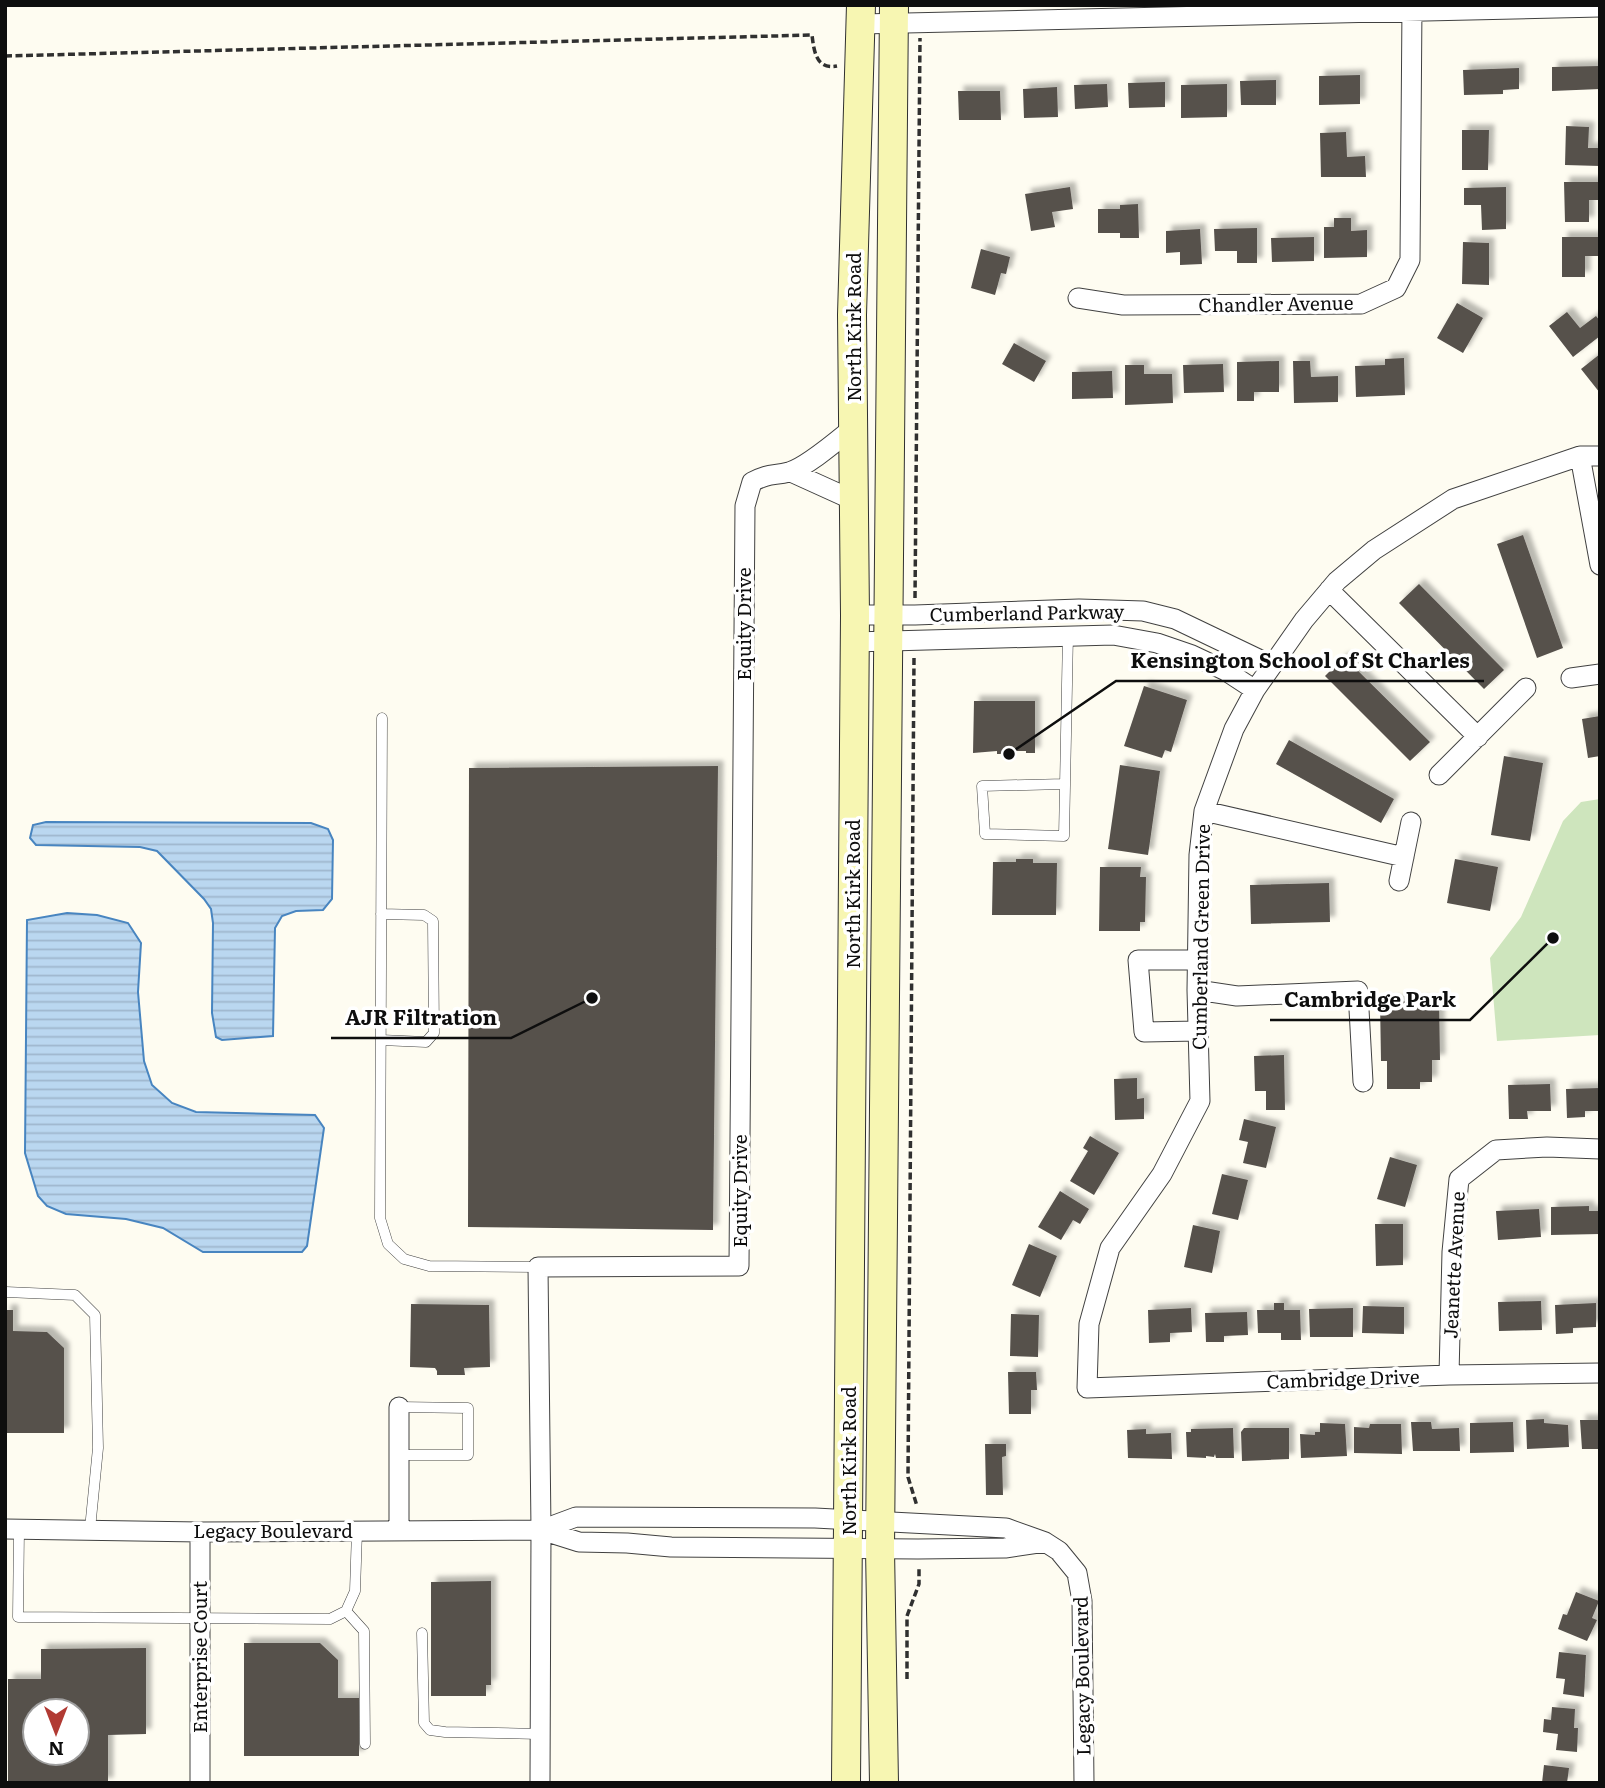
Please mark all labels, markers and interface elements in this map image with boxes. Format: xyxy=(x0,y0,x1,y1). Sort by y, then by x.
street label: North Kirk Road xyxy=(839,252,867,402)
street label: Chandler Avenue xyxy=(1198,288,1354,318)
street label: Equity Drive xyxy=(729,567,757,681)
street label: Cumberland Parkway xyxy=(929,596,1125,628)
callout: Kensington School of St Charles xyxy=(1116,639,1484,681)
text: Kensington School of St Charles xyxy=(1130,643,1470,674)
street label: North Kirk Road xyxy=(838,819,866,969)
street label: Cumberland Green Drive xyxy=(1184,824,1216,1050)
callout: Cambridge Park xyxy=(1270,978,1470,1020)
text: Cambridge Park xyxy=(1284,982,1457,1013)
callout: AJR Filtration xyxy=(331,996,511,1038)
text: AJR Filtration xyxy=(345,1000,497,1031)
street label: Equity Drive xyxy=(725,1134,753,1248)
street label: Jeanette Avenue xyxy=(1435,1190,1471,1339)
street label: Cambridge Drive xyxy=(1266,1361,1420,1395)
street label: North Kirk Road xyxy=(834,1386,862,1536)
street label: Legacy Boulevard xyxy=(193,1516,353,1544)
street label: Enterprise Court xyxy=(185,1580,213,1733)
street label: Legacy Boulevard xyxy=(1066,1596,1096,1756)
north arrow xyxy=(21,1697,91,1767)
text: N xyxy=(48,1736,64,1764)

